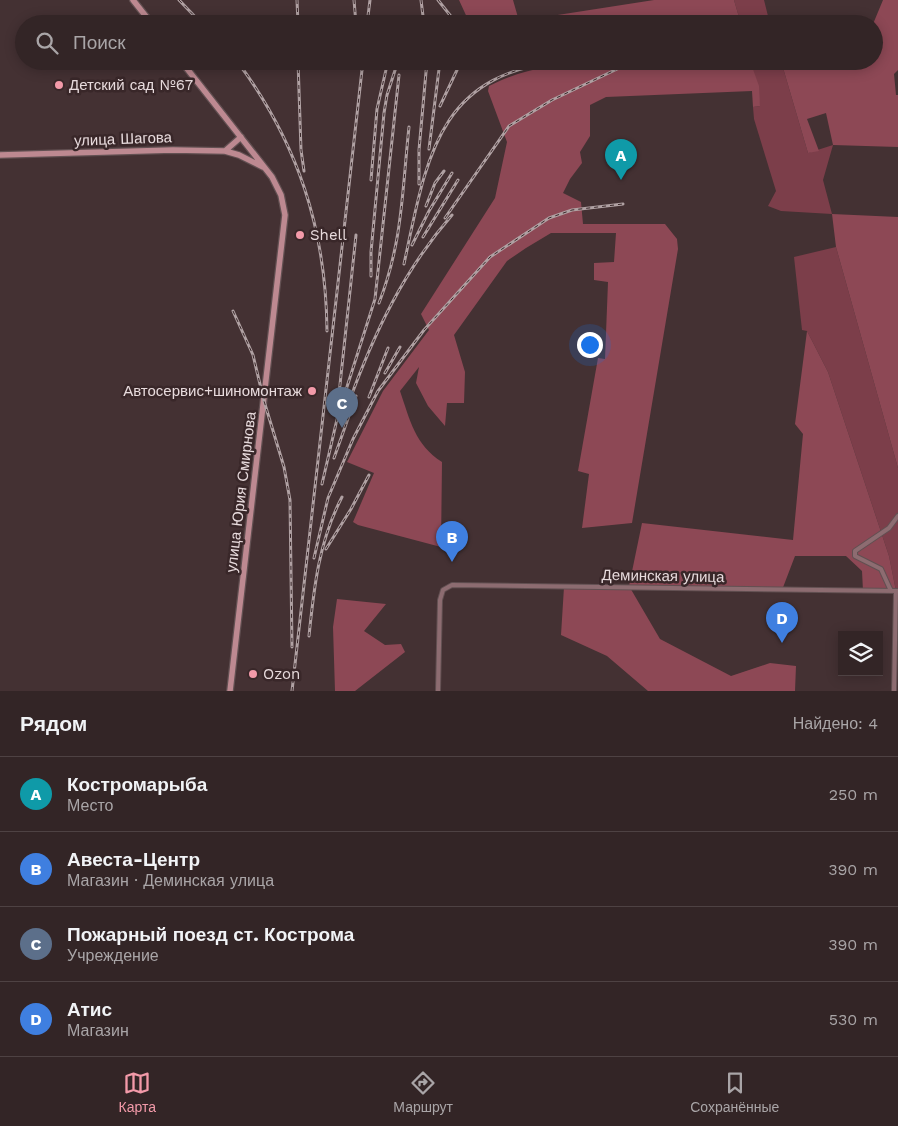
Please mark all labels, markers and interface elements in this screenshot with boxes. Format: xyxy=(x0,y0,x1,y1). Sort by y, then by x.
search box xyxy=(15,15,883,70)
icon: search xyxy=(33,29,61,57)
text: Поиск xyxy=(73,31,126,54)
place label: Детский сад №67 xyxy=(69,76,193,94)
marker: Детский сад №67 xyxy=(53,79,65,91)
street label: улица Шагова xyxy=(74,128,173,150)
pin: A xyxy=(605,139,637,180)
place label: Shell xyxy=(310,226,347,244)
marker: Shell xyxy=(294,229,306,241)
your location xyxy=(577,332,603,358)
place label: Автосервис+шиномонтаж xyxy=(123,382,302,400)
marker: Автосервис+шиномонтаж xyxy=(306,385,318,397)
pin: C xyxy=(326,387,358,428)
street label: улица Юрия Смирнова xyxy=(222,410,260,574)
pin: B xyxy=(436,521,468,562)
street label: Деминская улица xyxy=(602,566,725,586)
pin: D xyxy=(766,602,798,643)
map controls xyxy=(838,631,883,676)
button: layers xyxy=(838,631,883,676)
place label: Ozon xyxy=(263,665,300,683)
marker: Ozon xyxy=(247,668,259,680)
text: Рядом xyxy=(20,711,87,736)
text: Найдено: 4 xyxy=(793,714,878,733)
text: Костромарыба xyxy=(67,773,207,796)
text: A xyxy=(31,785,41,804)
text: 250 m xyxy=(829,785,878,804)
text: Место xyxy=(67,796,113,815)
text: Авеста-Центр xyxy=(67,848,200,871)
text: B xyxy=(31,860,41,879)
text: 390 m xyxy=(828,860,878,879)
text: Магазин · Деминская улица xyxy=(67,871,274,890)
text: Пожарный поезд ст. Кострома xyxy=(67,923,354,946)
text: C xyxy=(31,935,41,954)
text: 390 m xyxy=(828,935,878,954)
text: Учреждение xyxy=(67,946,159,965)
text: Атис xyxy=(67,998,112,1021)
text: D xyxy=(30,1010,42,1029)
text: 530 m xyxy=(829,1010,878,1029)
text: Магазин xyxy=(67,1021,129,1040)
tab: Карта xyxy=(119,1069,156,1115)
tab: Маршрут xyxy=(393,1069,453,1115)
tab: Сохранённые xyxy=(690,1069,779,1115)

